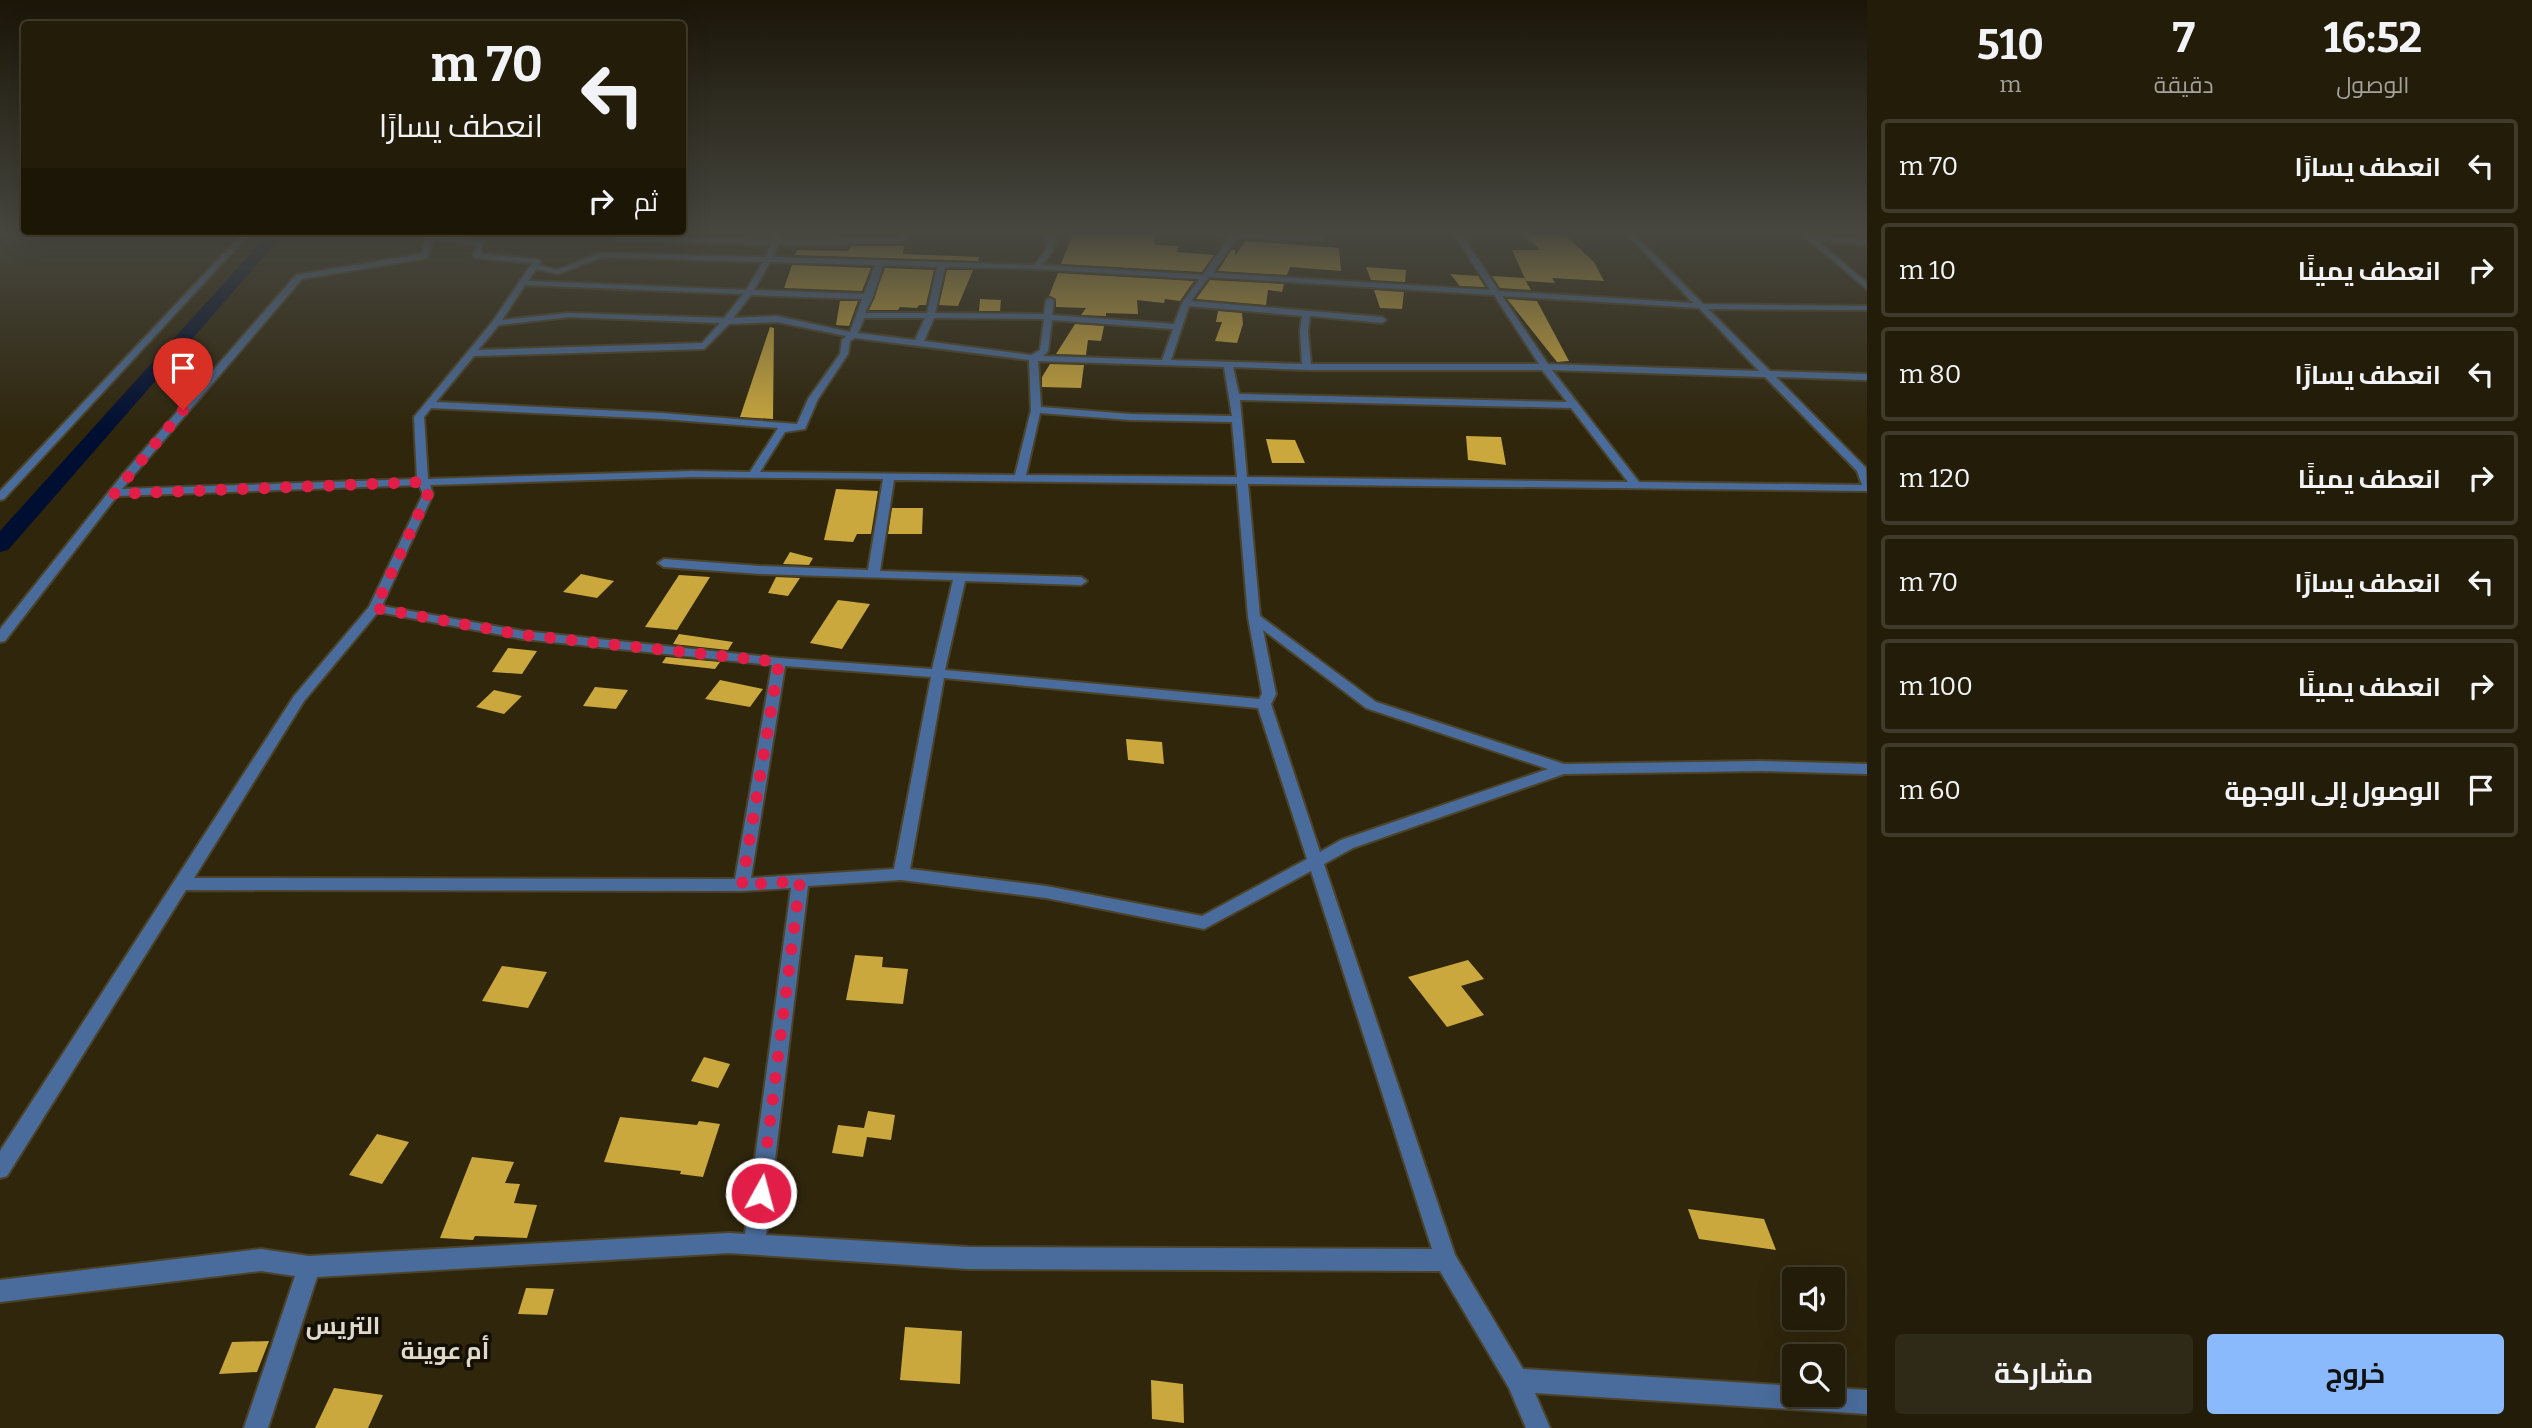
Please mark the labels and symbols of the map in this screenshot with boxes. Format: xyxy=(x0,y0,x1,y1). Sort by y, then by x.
pin xyxy=(153,338,213,410)
position arrow xyxy=(724,1156,798,1230)
district label: التريس xyxy=(306,1312,380,1340)
district label: أم عوينة xyxy=(401,1335,489,1367)

